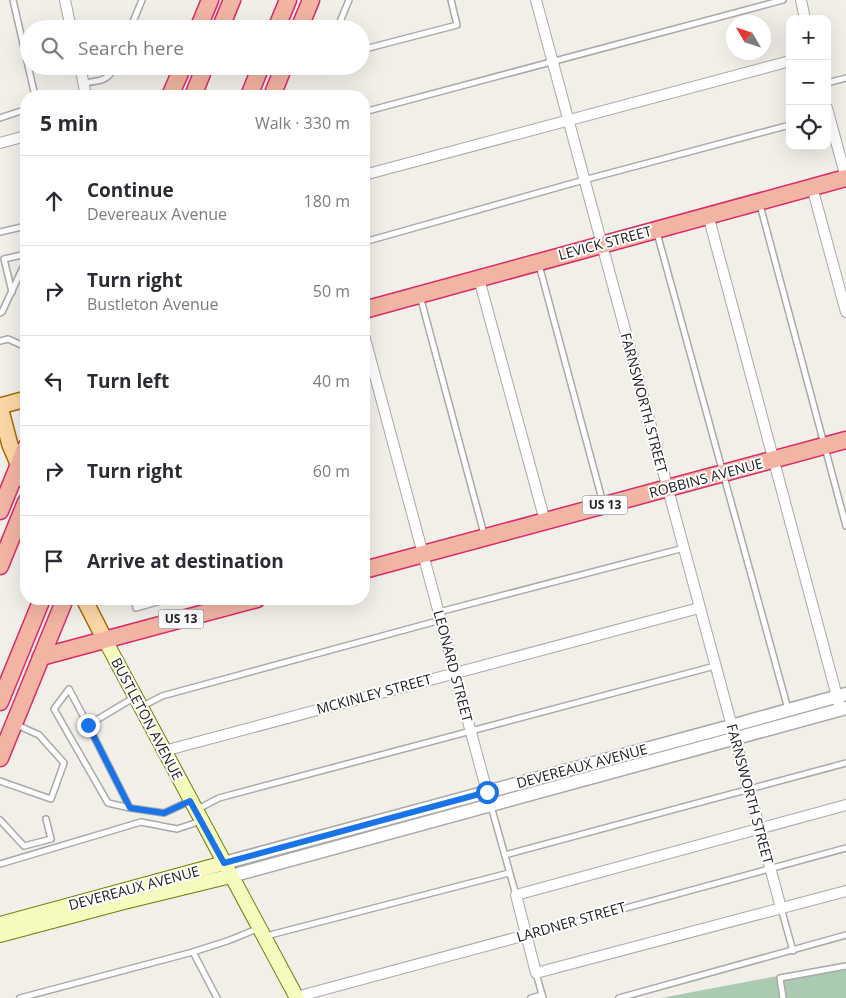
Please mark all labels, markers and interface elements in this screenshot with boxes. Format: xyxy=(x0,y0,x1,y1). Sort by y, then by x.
north arrow xyxy=(726,15,771,60)
map controls xyxy=(786,15,831,150)
button: + xyxy=(786,15,831,60)
search box xyxy=(20,20,370,75)
icon: search xyxy=(38,34,66,62)
text: Search here xyxy=(78,35,184,61)
button: − xyxy=(786,60,831,105)
button: locate xyxy=(786,105,831,150)
text: 5 min xyxy=(40,109,98,137)
text: Walk · 330 m xyxy=(255,112,350,134)
text: Continue xyxy=(87,177,174,203)
icon: ahead xyxy=(40,187,68,215)
text: 180 m xyxy=(304,190,350,212)
text: Devereaux Avenue xyxy=(87,203,227,225)
street label: LEVICK STREET xyxy=(556,221,654,264)
text: Turn right xyxy=(87,267,182,293)
icon: right xyxy=(40,277,68,305)
text: 50 m xyxy=(313,280,350,302)
text: Bustleton Avenue xyxy=(87,293,219,315)
street label: FARNSWORTH STREET xyxy=(617,331,672,475)
icon: left xyxy=(40,367,68,395)
text: Turn left xyxy=(87,368,169,394)
text: 40 m xyxy=(313,370,350,392)
street label: ROBBINS AVENUE xyxy=(647,453,765,502)
icon: right xyxy=(40,457,68,485)
text: Turn right xyxy=(87,458,182,484)
text: 60 m xyxy=(313,460,350,482)
road number: US 13 xyxy=(582,496,628,514)
icon: arrive xyxy=(40,547,68,575)
text: Arrive at destination xyxy=(87,548,284,574)
street label: LEONARD STREET xyxy=(429,608,478,724)
road number: US 13 xyxy=(158,610,204,628)
street label: BUSTLETON AVENUE xyxy=(107,654,188,783)
street label: MCKINLEY STREET xyxy=(314,669,434,718)
route end xyxy=(77,714,100,737)
street label: FARNSWORTH STREET xyxy=(723,722,778,866)
street label: DEVEREAUX AVENUE xyxy=(514,739,649,792)
route start xyxy=(476,781,499,804)
street label: DEVEREAUX AVENUE xyxy=(66,861,201,914)
street label: LARDNER STREET xyxy=(514,897,628,946)

